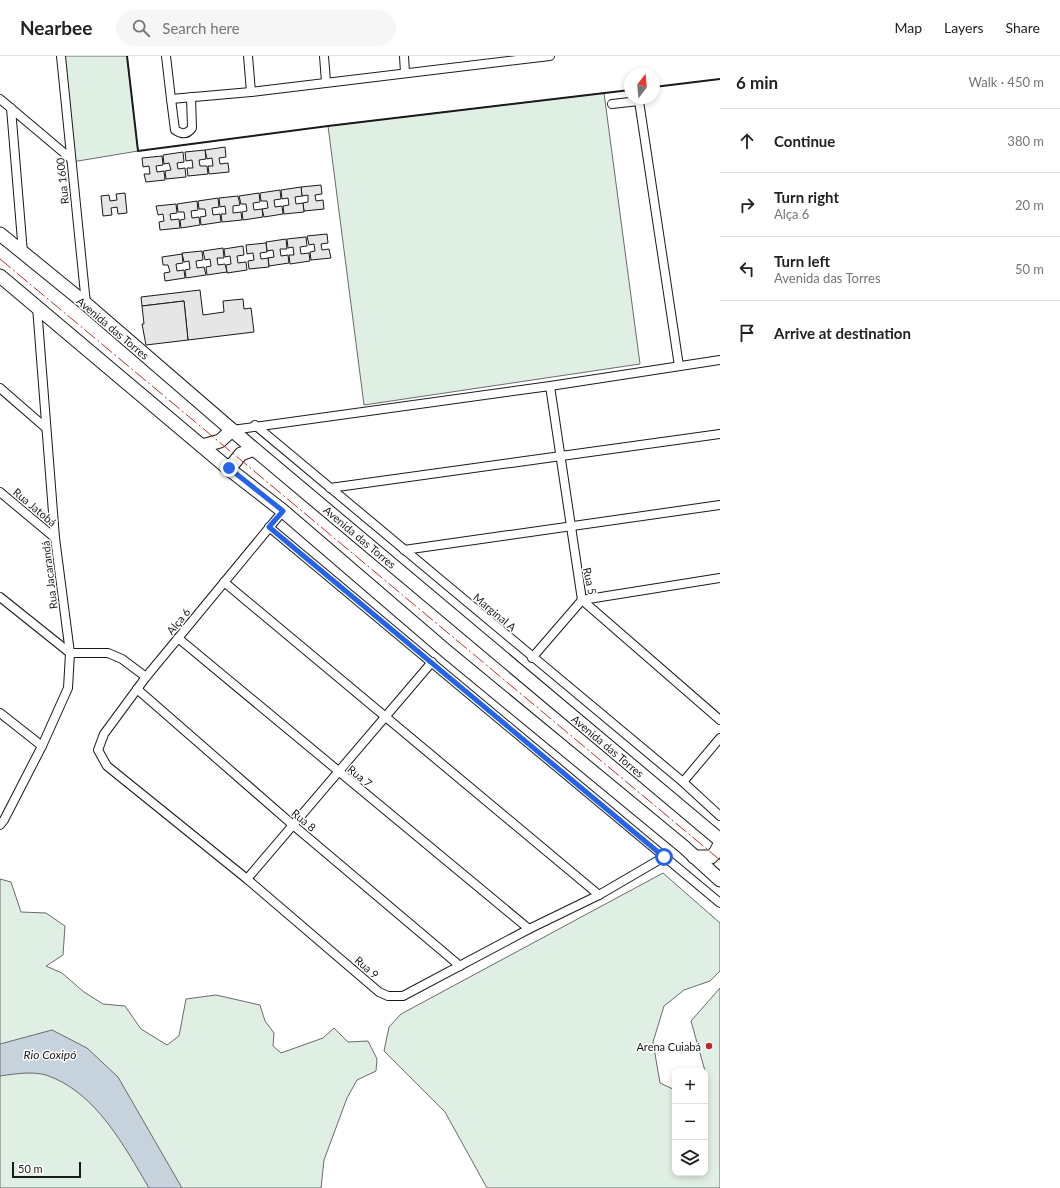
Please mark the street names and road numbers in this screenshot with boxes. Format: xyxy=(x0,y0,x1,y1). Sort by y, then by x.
street label: Rua 1600 xyxy=(53,157,71,205)
street label: Avenida das Torres xyxy=(74,294,152,362)
street label: Rua Jatobá xyxy=(11,485,59,529)
street label: Avenida das Torres xyxy=(321,503,399,571)
street label: Rua Jacarandá xyxy=(38,540,60,610)
street label: Rua 5 xyxy=(581,566,599,596)
street label: Marginal A xyxy=(471,590,519,634)
street label: Alça 6 xyxy=(164,605,192,637)
street label: Avenida das Torres xyxy=(569,712,647,780)
street label: Rua 7 xyxy=(345,762,375,790)
street label: Rua 8 xyxy=(289,806,319,834)
street label: Rua 9 xyxy=(352,953,382,981)

